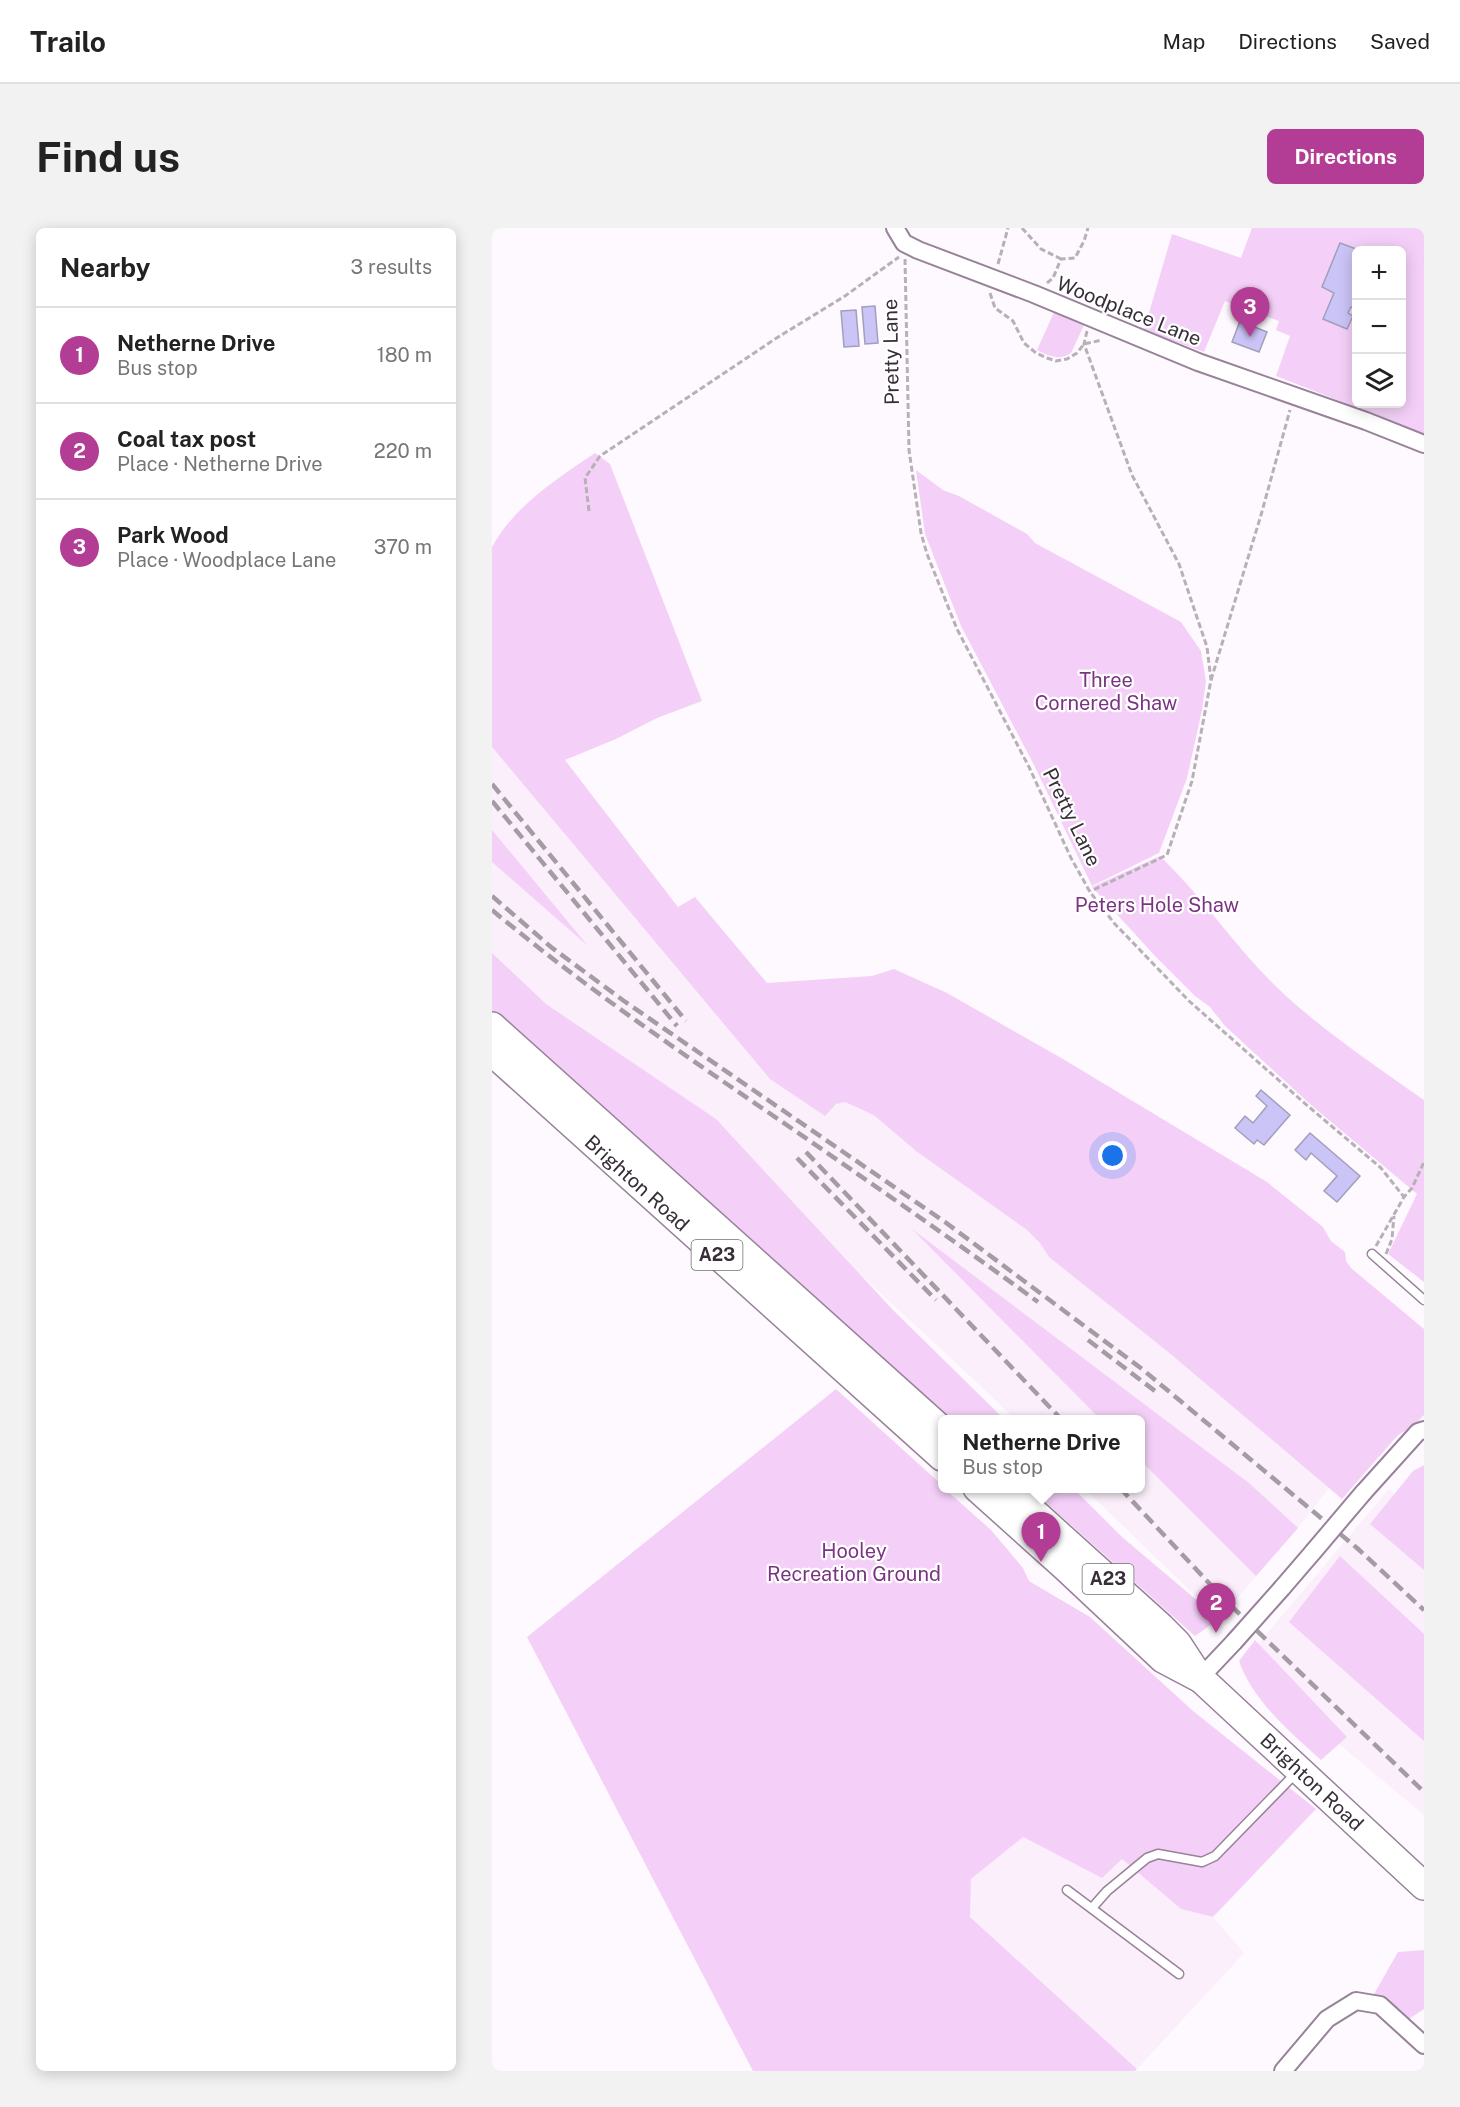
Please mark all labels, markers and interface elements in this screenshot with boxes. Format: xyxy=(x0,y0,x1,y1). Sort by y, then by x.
text: Trailo xyxy=(30,25,106,58)
text: Map xyxy=(1163,29,1205,54)
text: Directions xyxy=(1238,29,1337,54)
text: Saved xyxy=(1370,29,1430,54)
button: Directions xyxy=(1267,129,1424,184)
text: Find us xyxy=(36,132,180,181)
map controls xyxy=(1352,246,1406,408)
button: + xyxy=(1352,246,1406,300)
text: Nearby xyxy=(60,252,150,283)
text: 3 results xyxy=(351,255,432,279)
street label: Woodplace Lane xyxy=(1053,271,1205,351)
pin: 3 xyxy=(1230,288,1269,337)
street label: Pretty Lane xyxy=(878,299,904,405)
button: − xyxy=(1352,300,1406,354)
text: Netherne Drive xyxy=(117,330,275,356)
text: 1 xyxy=(75,343,84,367)
text: 180 m xyxy=(377,343,432,367)
button: layers xyxy=(1352,354,1406,408)
text: Bus stop xyxy=(117,356,198,380)
text: Coal tax post xyxy=(117,426,256,452)
text: 2 xyxy=(73,439,86,463)
text: 220 m xyxy=(374,439,432,463)
text: Place · Netherne Drive xyxy=(117,452,323,476)
text: Park Wood xyxy=(117,522,229,548)
text: 3 xyxy=(73,535,86,559)
text: 370 m xyxy=(374,535,432,559)
text: Place · Woodplace Lane xyxy=(117,548,336,572)
park label: Three Cornered Shaw xyxy=(1035,668,1178,715)
street label: Pretty Lane xyxy=(1038,764,1106,870)
park label: Peters Hole Shaw xyxy=(1075,893,1240,917)
street label: Brighton Road xyxy=(580,1130,694,1236)
your location xyxy=(1098,1141,1127,1170)
road number: A23 xyxy=(692,1240,742,1270)
popup xyxy=(938,1415,1145,1493)
text: Netherne Drive xyxy=(962,1429,1121,1455)
text: Bus stop xyxy=(962,1455,1043,1479)
pin: 1 xyxy=(1022,1512,1060,1562)
park label: Hooley Recreation Ground xyxy=(767,1539,941,1586)
road number: A23 xyxy=(1082,1564,1134,1594)
pin: 2 xyxy=(1196,1584,1236,1633)
street label: Brighton Road xyxy=(1255,1728,1369,1836)

